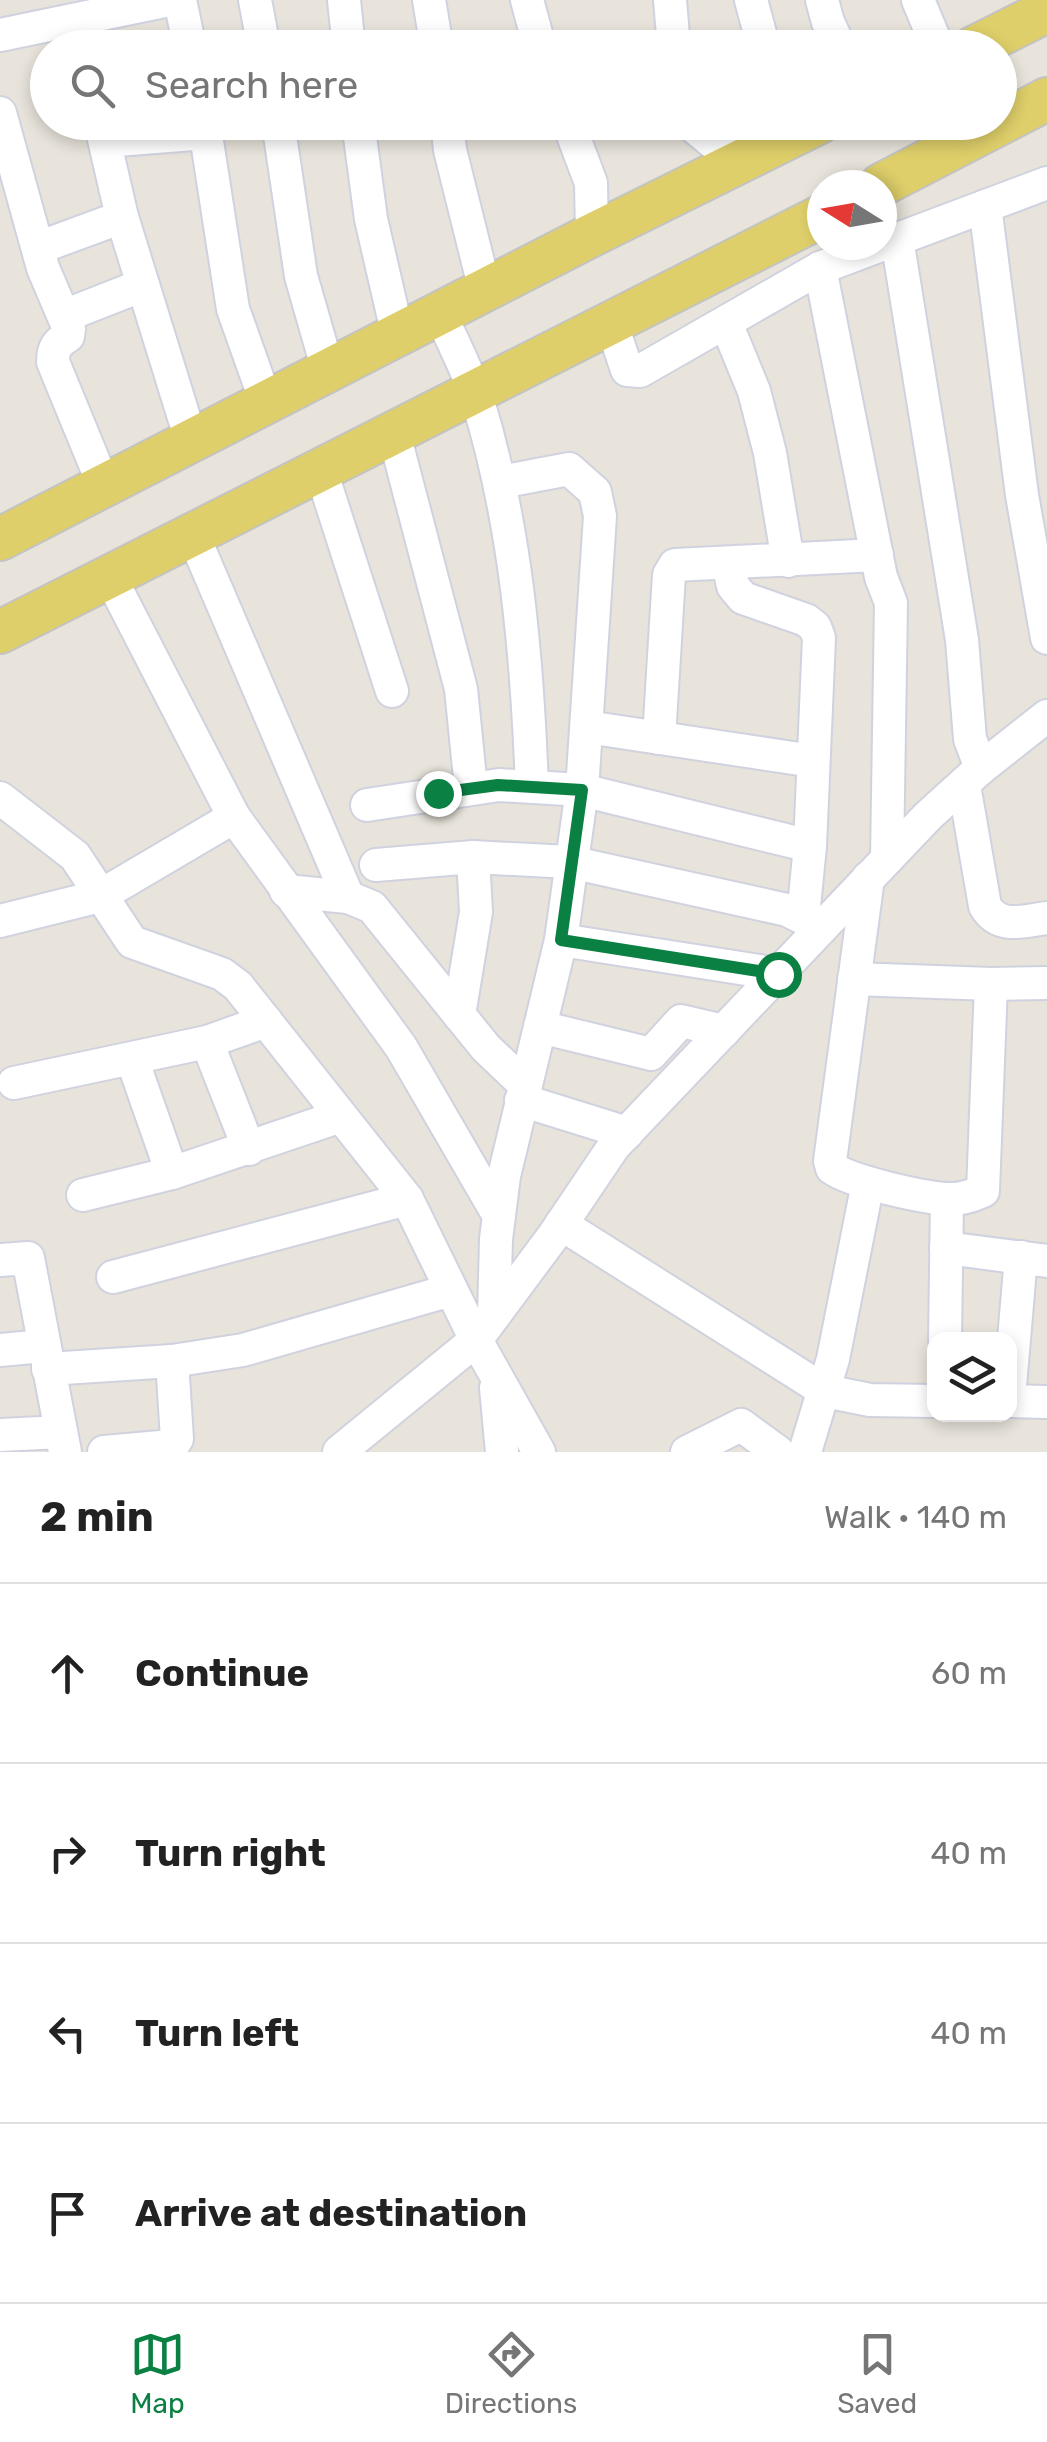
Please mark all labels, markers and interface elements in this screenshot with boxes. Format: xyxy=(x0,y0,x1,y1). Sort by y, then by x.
search box xyxy=(30,30,1017,140)
icon: search xyxy=(65,58,120,113)
text: Search here xyxy=(145,62,358,108)
north arrow xyxy=(807,170,897,260)
route end xyxy=(416,771,462,817)
route start xyxy=(756,952,802,998)
map controls xyxy=(927,1332,1017,1422)
button: layers xyxy=(927,1332,1017,1422)
text: 2 min xyxy=(40,1492,154,1542)
text: Walk · 140 m xyxy=(824,1498,1007,1536)
icon: ahead xyxy=(40,1646,95,1701)
text: Continue xyxy=(135,1650,309,1696)
text: 60 m xyxy=(931,1654,1007,1692)
icon: right xyxy=(40,1826,95,1881)
text: Turn right xyxy=(135,1830,326,1876)
text: 40 m xyxy=(931,1834,1007,1872)
icon: left xyxy=(40,2006,95,2061)
text: Turn left xyxy=(135,2010,299,2056)
text: 40 m xyxy=(931,2014,1007,2052)
icon: arrive xyxy=(40,2186,95,2241)
text: Arrive at destination xyxy=(135,2190,527,2236)
tab: Map xyxy=(130,2327,185,2420)
tab: Directions xyxy=(445,2327,577,2420)
tab: Saved xyxy=(837,2327,917,2420)

